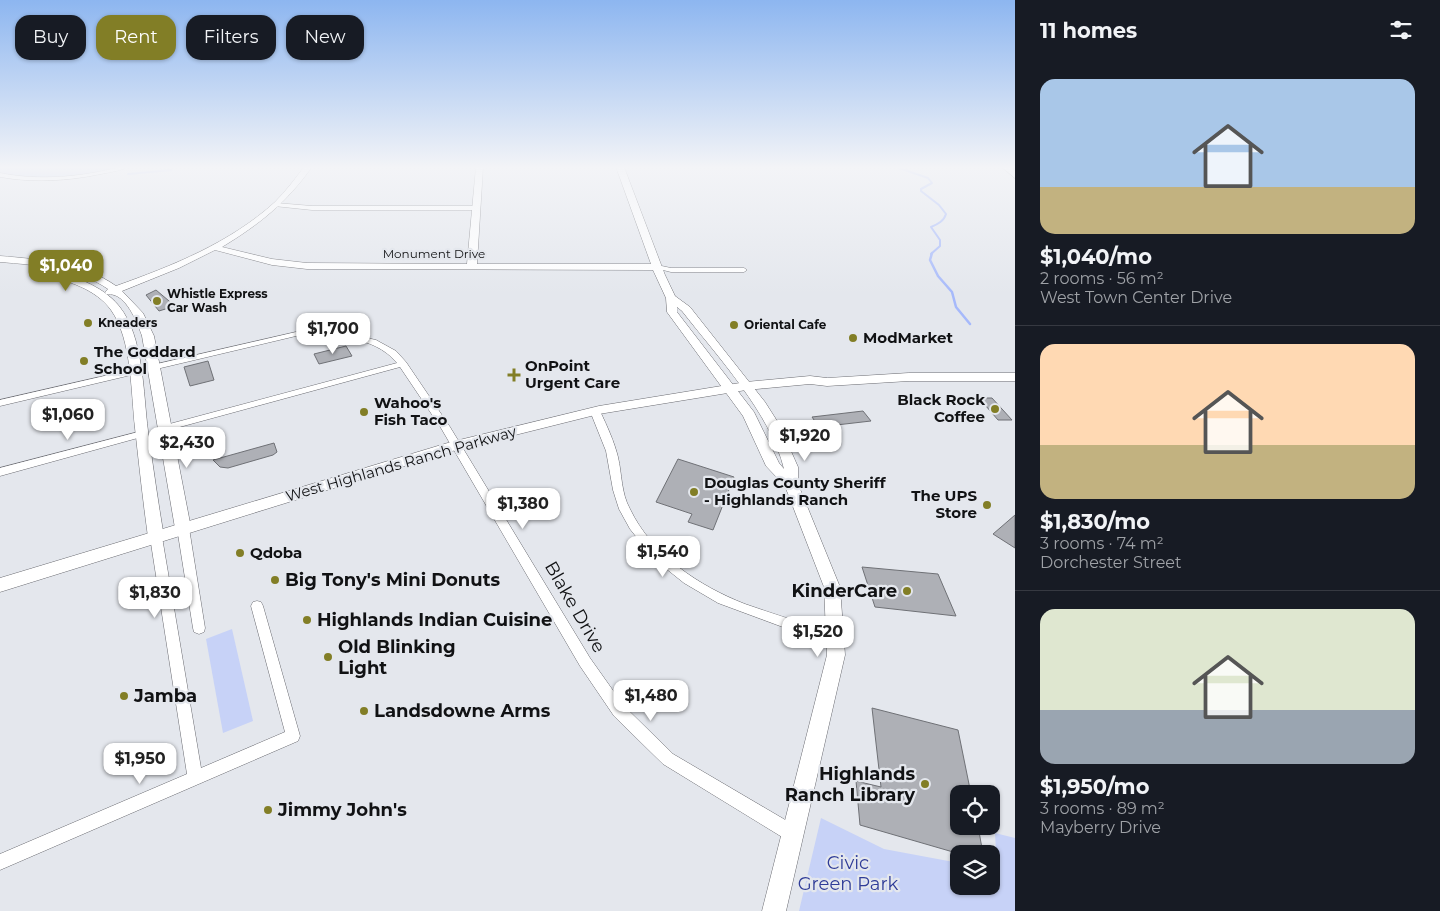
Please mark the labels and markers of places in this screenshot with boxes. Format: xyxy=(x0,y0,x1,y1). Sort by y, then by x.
pin: $1,040 xyxy=(25,250,107,292)
place label: Whistle Express Car Wash xyxy=(167,286,268,315)
marker: Whistle Express Car Wash xyxy=(151,295,163,307)
pin: $1,700 xyxy=(292,312,374,355)
place label: Kneaders xyxy=(98,315,158,330)
marker: Kneaders xyxy=(82,317,94,329)
place label: Oriental Cafe xyxy=(744,317,827,332)
marker: Oriental Cafe xyxy=(728,319,740,331)
place label: ModMarket xyxy=(863,328,953,347)
marker: ModMarket xyxy=(847,332,859,344)
place label: The Goddard School xyxy=(94,342,196,378)
marker: The Goddard School xyxy=(78,355,90,367)
place label: OnPoint Urgent Care xyxy=(525,356,620,392)
marker: OnPoint Urgent Care xyxy=(507,368,521,382)
place label: Black Rock Coffee xyxy=(897,390,985,426)
place label: Wahoo's Fish Taco xyxy=(374,393,448,429)
pin: $1,060 xyxy=(27,398,109,441)
marker: Black Rock Coffee xyxy=(989,403,1001,415)
marker: Wahoo's Fish Taco xyxy=(358,406,370,418)
pin: $1,920 xyxy=(764,420,846,462)
pin: $2,430 xyxy=(146,426,228,469)
place label: Douglas County Sheriff - Highlands Ranch xyxy=(704,473,887,509)
marker: Douglas County Sheriff - Highlands Ranch xyxy=(688,486,700,498)
place label: The UPS Store xyxy=(911,486,977,522)
pin: $1,380 xyxy=(482,488,564,530)
marker: The UPS Store xyxy=(981,499,993,511)
pin: $1,540 xyxy=(622,536,704,578)
place label: Qdoba xyxy=(250,543,302,562)
marker: Qdoba xyxy=(234,547,246,559)
place label: Big Tony's Mini Donuts xyxy=(285,569,500,591)
marker: Big Tony's Mini Donuts xyxy=(269,574,281,586)
pin: $1,830 xyxy=(114,576,196,619)
place label: KinderCare xyxy=(792,580,897,602)
marker: KinderCare xyxy=(901,585,913,597)
place label: Highlands Indian Cuisine xyxy=(317,609,552,631)
marker: Highlands Indian Cuisine xyxy=(301,614,313,626)
pin: $1,520 xyxy=(777,616,859,658)
place label: Old Blinking Light xyxy=(338,636,456,679)
marker: Old Blinking Light xyxy=(322,651,334,663)
pin: $1,480 xyxy=(610,680,692,722)
place label: Jamba xyxy=(133,685,197,707)
marker: Jamba xyxy=(118,690,130,702)
place label: Landsdowne Arms xyxy=(374,700,551,722)
marker: Landsdowne Arms xyxy=(358,705,370,717)
pin: $1,950 xyxy=(99,742,181,785)
place label: Highlands Ranch Library xyxy=(785,763,915,806)
marker: Highlands Ranch Library xyxy=(919,778,931,790)
place label: Jimmy John's xyxy=(277,799,407,821)
marker: Jimmy John's xyxy=(262,804,274,816)

